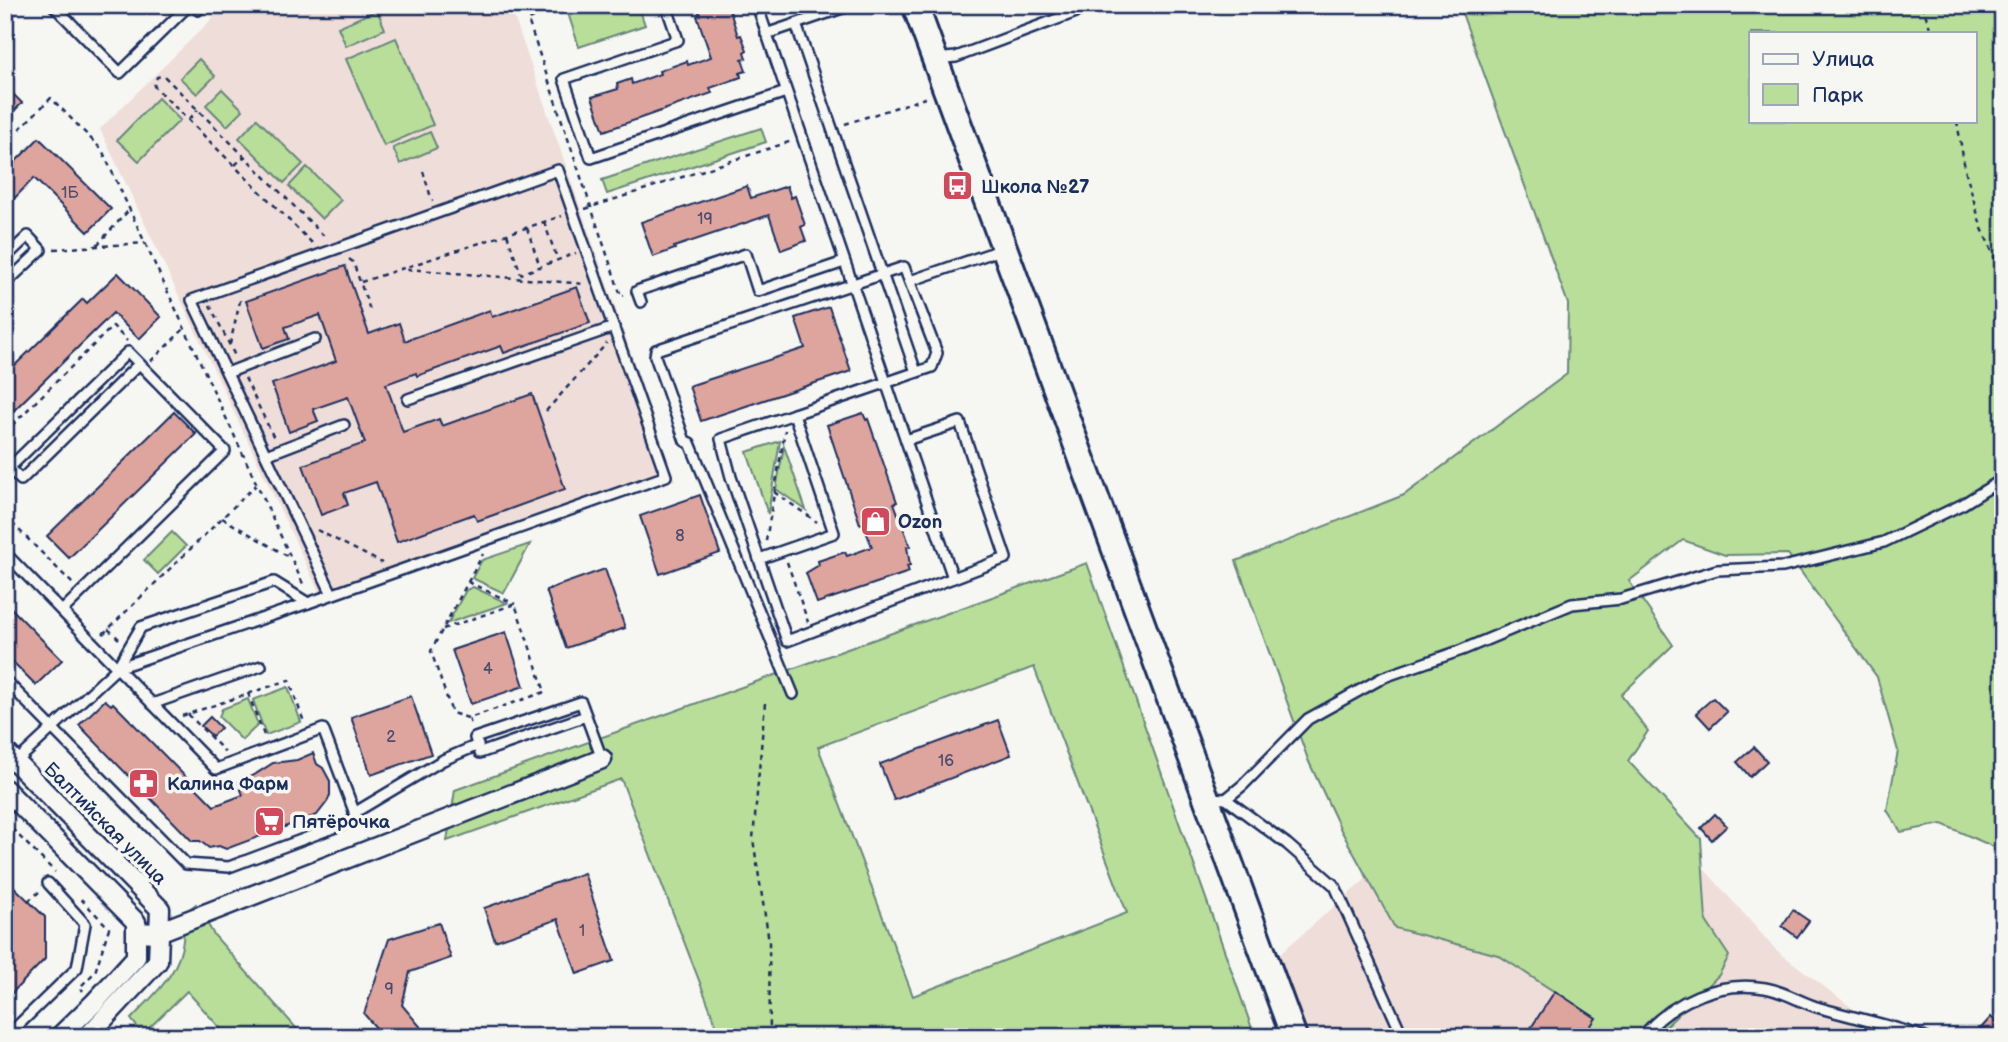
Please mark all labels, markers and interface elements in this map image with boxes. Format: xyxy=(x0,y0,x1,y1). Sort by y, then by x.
legend xyxy=(1749,32,1976,122)
text: Улица xyxy=(1812,47,1875,72)
text: Парк xyxy=(1812,83,1863,108)
bus stop icon: Школа №27 xyxy=(941,169,975,203)
place label: Школа №27 xyxy=(981,176,1090,199)
house number: 1Б xyxy=(61,184,80,203)
house number: 19 xyxy=(697,210,713,229)
shop icon: Ozon xyxy=(858,504,892,538)
place label: Ozon xyxy=(898,511,942,534)
house number: 8 xyxy=(675,527,685,546)
house number: 4 xyxy=(483,660,493,679)
house number: 2 xyxy=(386,728,396,747)
house number: 16 xyxy=(938,752,954,771)
street label: Балтийская улица xyxy=(39,758,171,890)
pharmacy icon: Калина Фарм xyxy=(127,766,161,800)
place label: Калина Фарм xyxy=(167,773,289,796)
supermarket icon: Пятёрочка xyxy=(252,804,286,838)
place label: Пятёрочка xyxy=(292,811,391,834)
house number: 1 xyxy=(579,922,585,941)
house number: 9 xyxy=(384,980,394,999)

